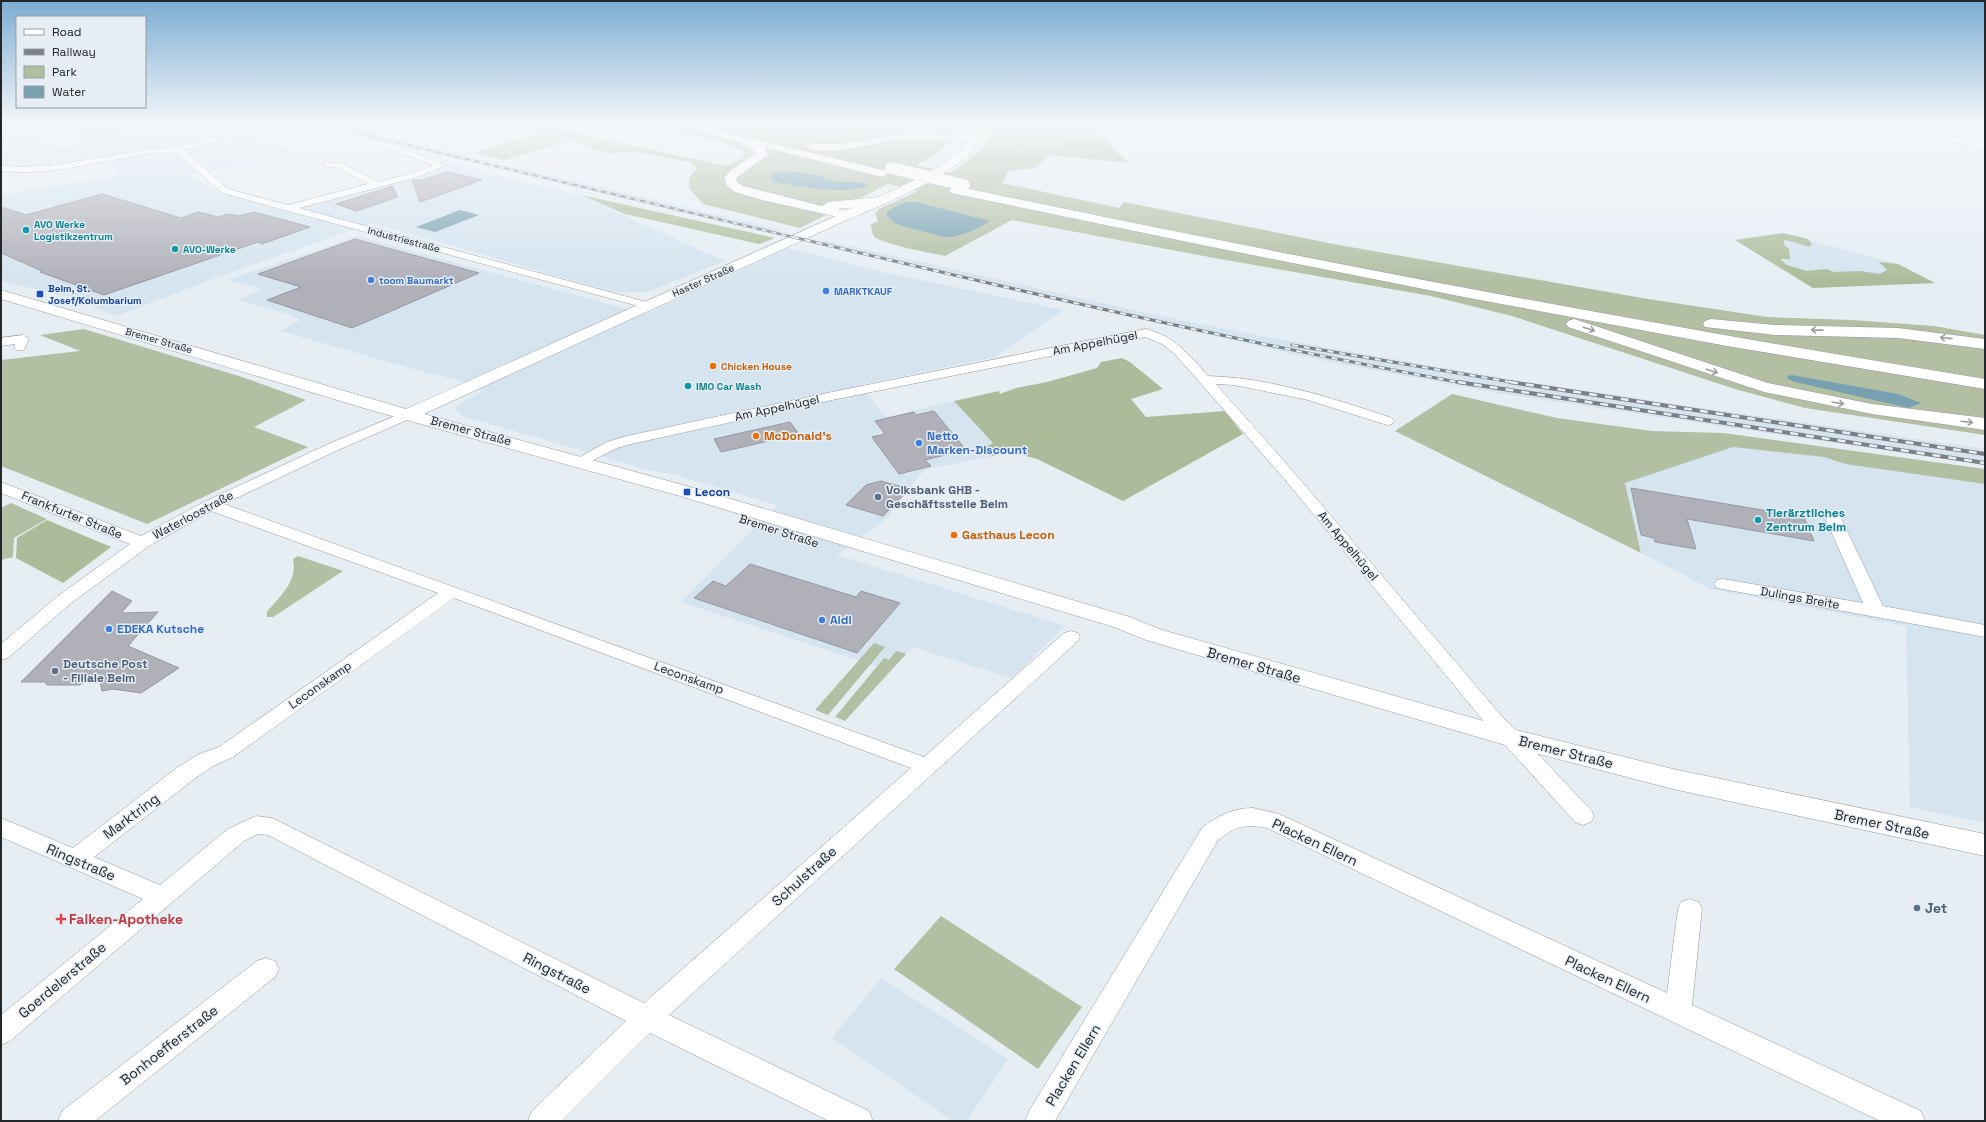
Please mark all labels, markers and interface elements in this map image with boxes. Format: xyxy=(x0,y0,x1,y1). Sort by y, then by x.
legend xyxy=(16,16,146,108)
text: Road xyxy=(52,24,81,40)
text: Railway xyxy=(52,44,96,60)
text: Park xyxy=(52,64,77,80)
text: Water xyxy=(52,84,86,100)
place label: AVO Werke Logistikzentrum xyxy=(34,218,113,243)
street label: Industriestraße xyxy=(366,224,442,255)
marker: AVO Werke Logistikzentrum xyxy=(21,225,31,235)
place label: AVO-Werke xyxy=(183,243,236,256)
marker: AVO-Werke xyxy=(170,244,180,254)
street label: Haster Straße xyxy=(670,261,736,300)
place label: toom Baumarkt xyxy=(379,274,454,287)
marker: toom Baumarkt xyxy=(366,275,376,285)
place label: Belm, St. Josef/Kolumbarium xyxy=(48,282,142,307)
place label: MARKTKAUF xyxy=(834,285,893,298)
marker: MARKTKAUF xyxy=(821,286,831,296)
marker: Belm, St. Josef/Kolumbarium xyxy=(35,289,45,299)
street label: Bremer Straße xyxy=(124,325,194,356)
one-way arrow xyxy=(1583,326,1596,333)
one-way arrow xyxy=(1811,326,1824,334)
street label: Am Appelhügel xyxy=(1051,327,1139,359)
one-way arrow xyxy=(1940,335,1953,342)
place label: Chicken House xyxy=(721,360,792,373)
marker: Chicken House xyxy=(708,361,718,371)
one-way arrow xyxy=(1706,368,1719,375)
place label: IMO Car Wash xyxy=(696,380,761,393)
marker: IMO Car Wash xyxy=(683,381,693,391)
street label: Am Appelhügel xyxy=(733,391,821,425)
one-way arrow xyxy=(1831,399,1844,407)
street label: Bremer Straße xyxy=(429,413,513,449)
one-way arrow xyxy=(1960,418,1973,426)
place label: McDonald's xyxy=(764,428,832,444)
place label: Netto Marken-Discount xyxy=(927,428,1027,458)
marker: McDonald's xyxy=(751,431,761,441)
marker: Netto Marken-Discount xyxy=(914,438,924,448)
place label: Volksbank GHB - Geschäftsstelle Belm xyxy=(886,482,1008,512)
place label: Lecon xyxy=(695,484,730,500)
street label: Frankfurter Straße xyxy=(19,487,125,543)
street label: Waterloostraße xyxy=(150,487,236,543)
marker: Lecon xyxy=(682,487,692,497)
marker: Volksbank GHB - Geschäftsstelle Belm xyxy=(873,492,883,502)
place label: Tierärztliches Zentrum Belm xyxy=(1766,505,1846,535)
street label: Am Appelhügel xyxy=(1314,508,1382,584)
street label: Bremer Straße xyxy=(737,511,821,551)
marker: Tierärztliches Zentrum Belm xyxy=(1753,515,1763,525)
place label: Gasthaus Lecon xyxy=(962,527,1055,543)
marker: Gasthaus Lecon xyxy=(949,530,959,540)
street label: Dulings Breite xyxy=(1759,583,1841,613)
place label: Aldi xyxy=(830,612,852,628)
marker: Aldi xyxy=(817,615,827,625)
place label: EDEKA Kutsche xyxy=(117,621,204,637)
marker: EDEKA Kutsche xyxy=(104,624,114,634)
street label: Bremer Straße xyxy=(1205,643,1303,687)
place label: Deutsche Post - Filiale Belm xyxy=(63,656,148,686)
street label: Leconskamp xyxy=(285,657,355,713)
street label: Leconskamp xyxy=(652,658,726,698)
marker: Deutsche Post - Filiale Belm xyxy=(50,666,60,676)
street label: Bremer Straße xyxy=(1517,732,1615,772)
street label: Marktring xyxy=(99,789,163,843)
street label: Bremer Straße xyxy=(1833,805,1931,843)
street label: Placken Ellern xyxy=(1269,814,1361,870)
street label: Ringstraße xyxy=(44,839,118,885)
street label: Schulstraße xyxy=(768,842,840,910)
place label: Jet xyxy=(1925,899,1947,917)
marker: Jet xyxy=(1912,903,1922,913)
place label: Falken-Apotheke xyxy=(69,910,183,928)
marker: Falken-Apotheke xyxy=(56,914,66,924)
street label: Goerdelerstraße xyxy=(14,938,110,1022)
street label: Ringstraße xyxy=(520,948,594,998)
street label: Placken Ellern xyxy=(1562,951,1654,1007)
street label: Bonhoefferstraße xyxy=(116,1001,222,1089)
street label: Placken Ellern xyxy=(1041,1021,1105,1109)

